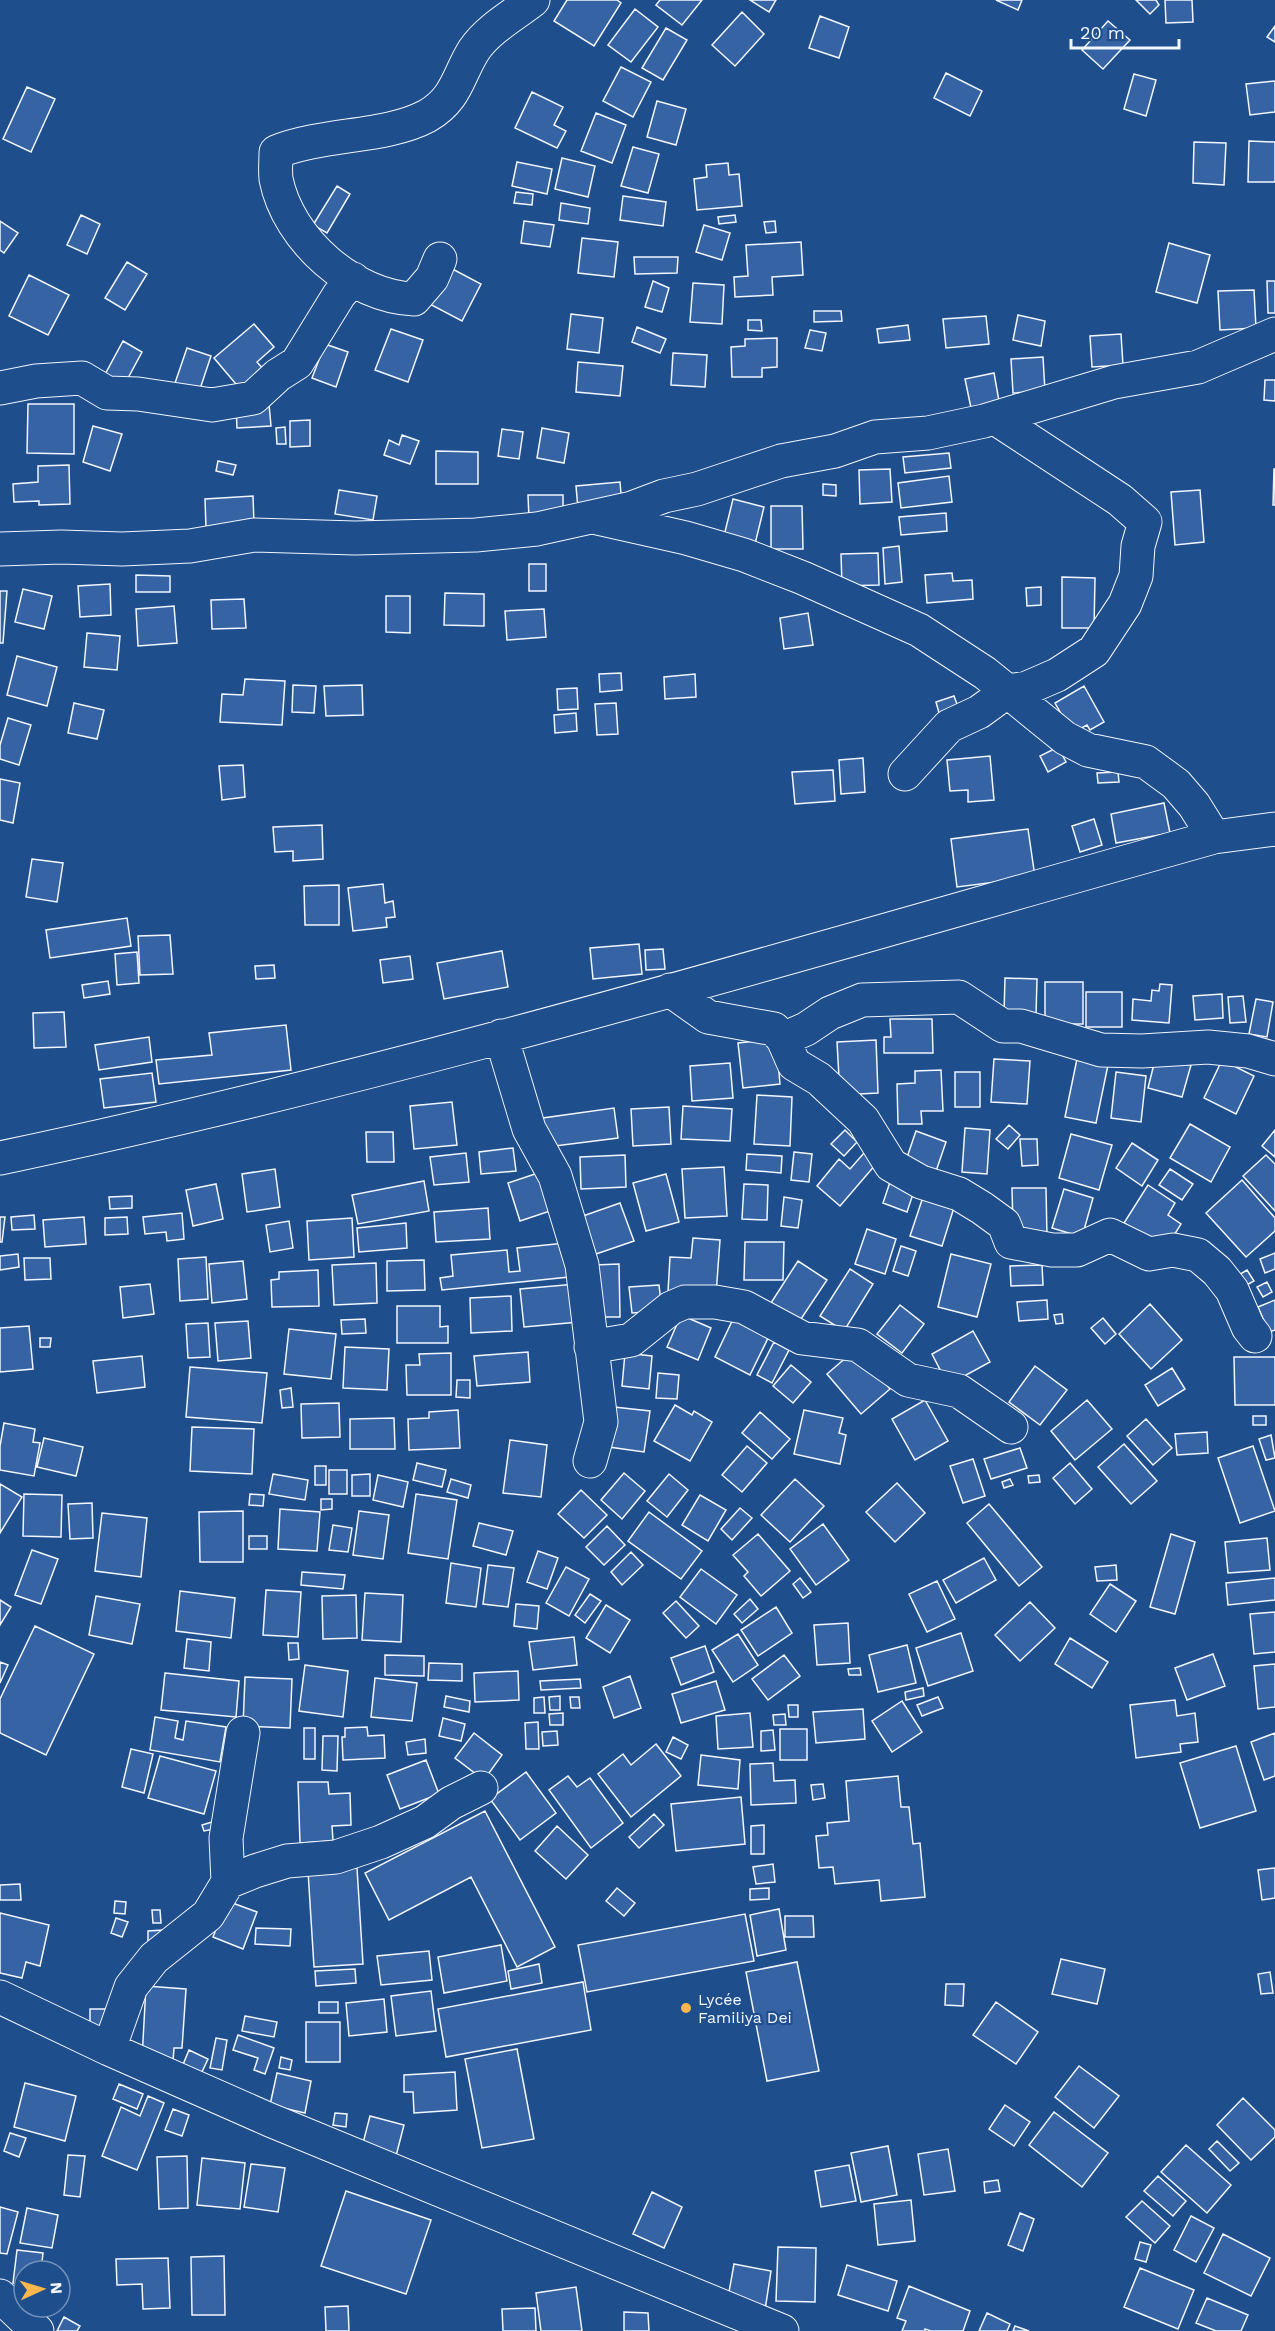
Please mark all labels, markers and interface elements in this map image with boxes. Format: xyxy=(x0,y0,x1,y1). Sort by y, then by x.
scale bar xyxy=(1071,12,1179,50)
text: 20 m xyxy=(1080,22,1125,43)
place label: Lycée Familiya Dei xyxy=(698,1990,792,2027)
marker: Lycée Familiya Dei xyxy=(679,2001,693,2015)
north arrow xyxy=(12,2259,72,2319)
text: N xyxy=(47,2281,66,2295)

